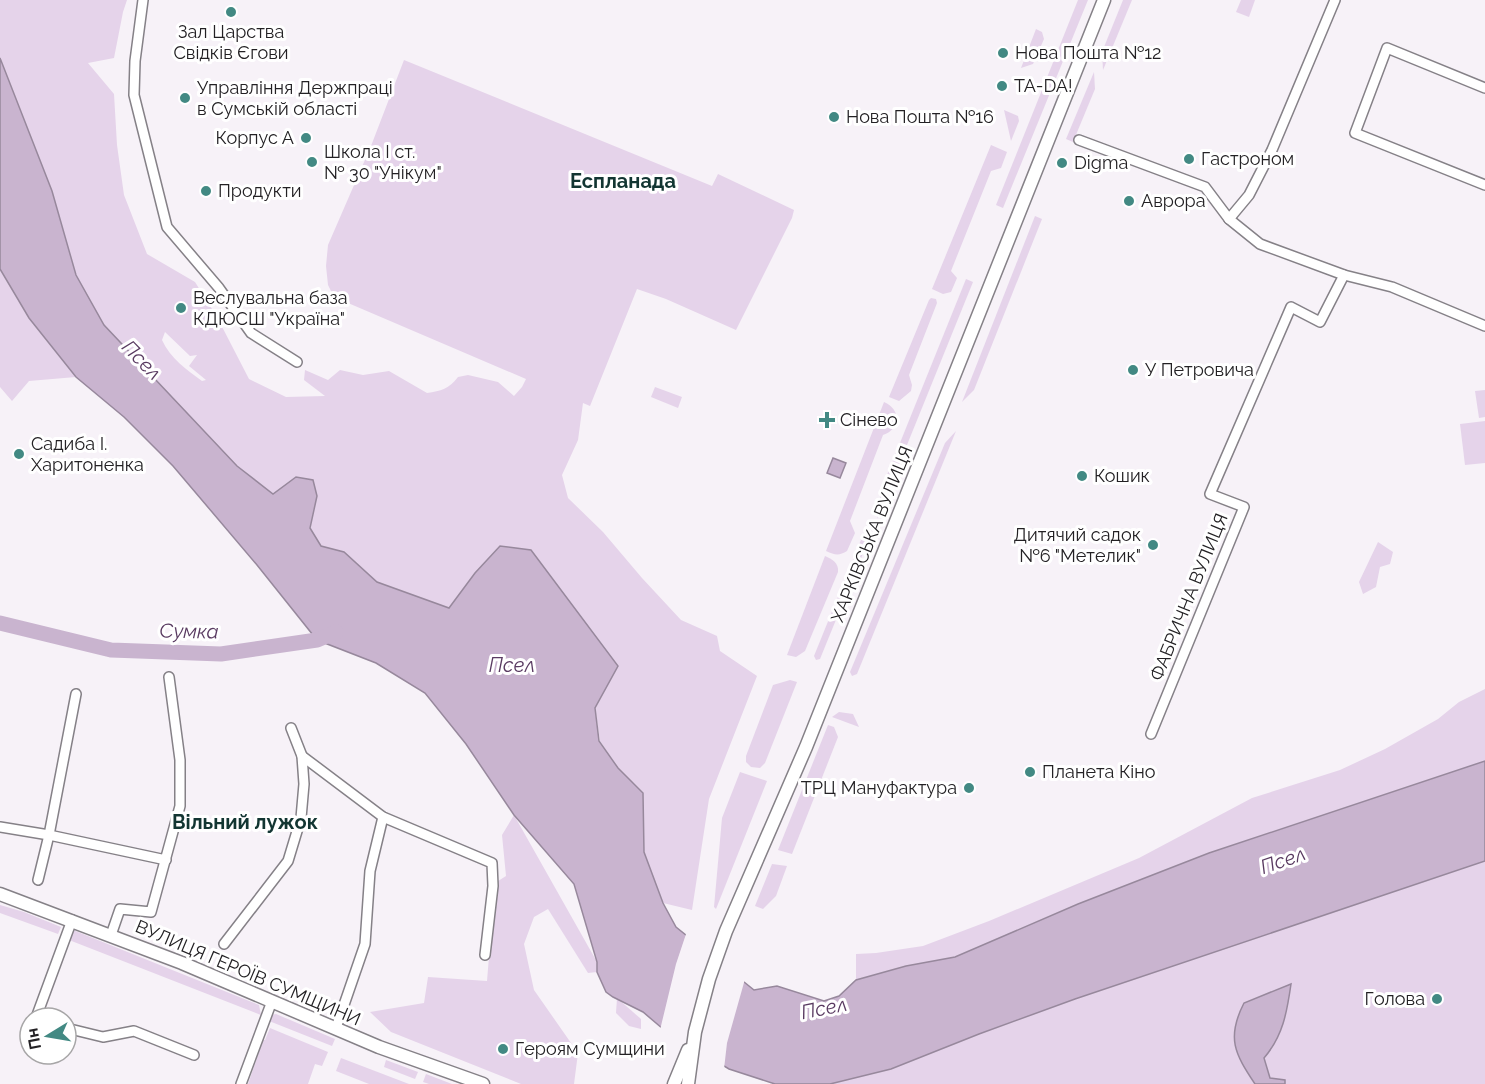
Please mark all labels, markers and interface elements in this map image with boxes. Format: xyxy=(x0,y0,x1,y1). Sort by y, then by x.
marker: Зал Царства Свідків Єгови xyxy=(224,5,238,19)
place label: Зал Царства Свідків Єгови xyxy=(174,21,288,63)
place label: Нова Пошта №12 xyxy=(1015,42,1161,63)
marker: Нова Пошта №12 xyxy=(996,46,1010,60)
place label: TA-DA! xyxy=(1014,75,1073,96)
place label: Управління Держпраці в Сумській області xyxy=(197,77,393,119)
marker: TA-DA! xyxy=(995,79,1009,93)
marker: Управління Держпраці в Сумській області xyxy=(178,91,192,105)
place label: Нова Пошта №16 xyxy=(846,106,994,127)
marker: Нова Пошта №16 xyxy=(827,110,841,124)
place label: Корпус А xyxy=(216,127,294,148)
marker: Корпус А xyxy=(299,131,313,145)
place label: Школа І ст. № 30 "Унікум" xyxy=(324,141,442,183)
place label: Гастроном xyxy=(1201,148,1294,169)
place label: Digma xyxy=(1074,152,1128,173)
marker: Гастроном xyxy=(1182,152,1196,166)
marker: Школа І ст. № 30 "Унікум" xyxy=(305,155,319,169)
marker: Digma xyxy=(1055,156,1069,170)
district label: Еспланада xyxy=(570,169,676,193)
place label: Продукти xyxy=(218,180,302,201)
marker: Продукти xyxy=(199,184,213,198)
place label: Аврора xyxy=(1141,190,1206,211)
marker: Аврора xyxy=(1122,194,1136,208)
place label: Веслувальна база КДЮСШ "Україна" xyxy=(193,287,348,329)
marker: Веслувальна база КДЮСШ "Україна" xyxy=(174,301,188,315)
water label: Псел xyxy=(117,335,167,385)
place label: У Петровича xyxy=(1145,359,1254,380)
marker: У Петровича xyxy=(1126,363,1140,377)
place label: Сінево xyxy=(840,409,898,430)
marker: Сінево xyxy=(818,411,836,429)
place label: Садиба І. Харитоненка xyxy=(31,433,144,475)
street label: ХАРКІВСЬКА ВУЛИЦЯ xyxy=(827,443,916,625)
marker: Садиба І. Харитоненка xyxy=(12,447,26,461)
place label: Кошик xyxy=(1094,465,1150,486)
marker: Кошик xyxy=(1075,469,1089,483)
street label: ФАБРИЧНА ВУЛИЦЯ xyxy=(1145,510,1232,683)
place label: Дитячий садок №6 "Метелик" xyxy=(1014,524,1141,566)
marker: Дитячий садок №6 "Метелик" xyxy=(1146,538,1160,552)
water label: Сумка xyxy=(159,618,219,644)
water label: Псел xyxy=(489,653,535,677)
place label: Планета Кіно xyxy=(1042,761,1156,782)
marker: Планета Кіно xyxy=(1023,765,1037,779)
place label: ТРЦ Мануфактура xyxy=(801,777,957,798)
marker: ТРЦ Мануфактура xyxy=(962,781,976,795)
district label: Вільний лужок xyxy=(172,810,318,834)
water label: Псел xyxy=(1257,841,1309,879)
street label: ВУЛИЦЯ ГЕРОЇВ СУМЩИНИ xyxy=(132,915,364,1030)
place label: Голова xyxy=(1365,988,1425,1009)
water label: Псел xyxy=(799,992,849,1024)
marker: Голова xyxy=(1430,992,1444,1006)
north arrow xyxy=(18,1006,78,1066)
text: Пн xyxy=(22,1027,45,1051)
place label: Героям Сумщини xyxy=(515,1038,665,1059)
marker: Героям Сумщини xyxy=(496,1042,510,1056)

